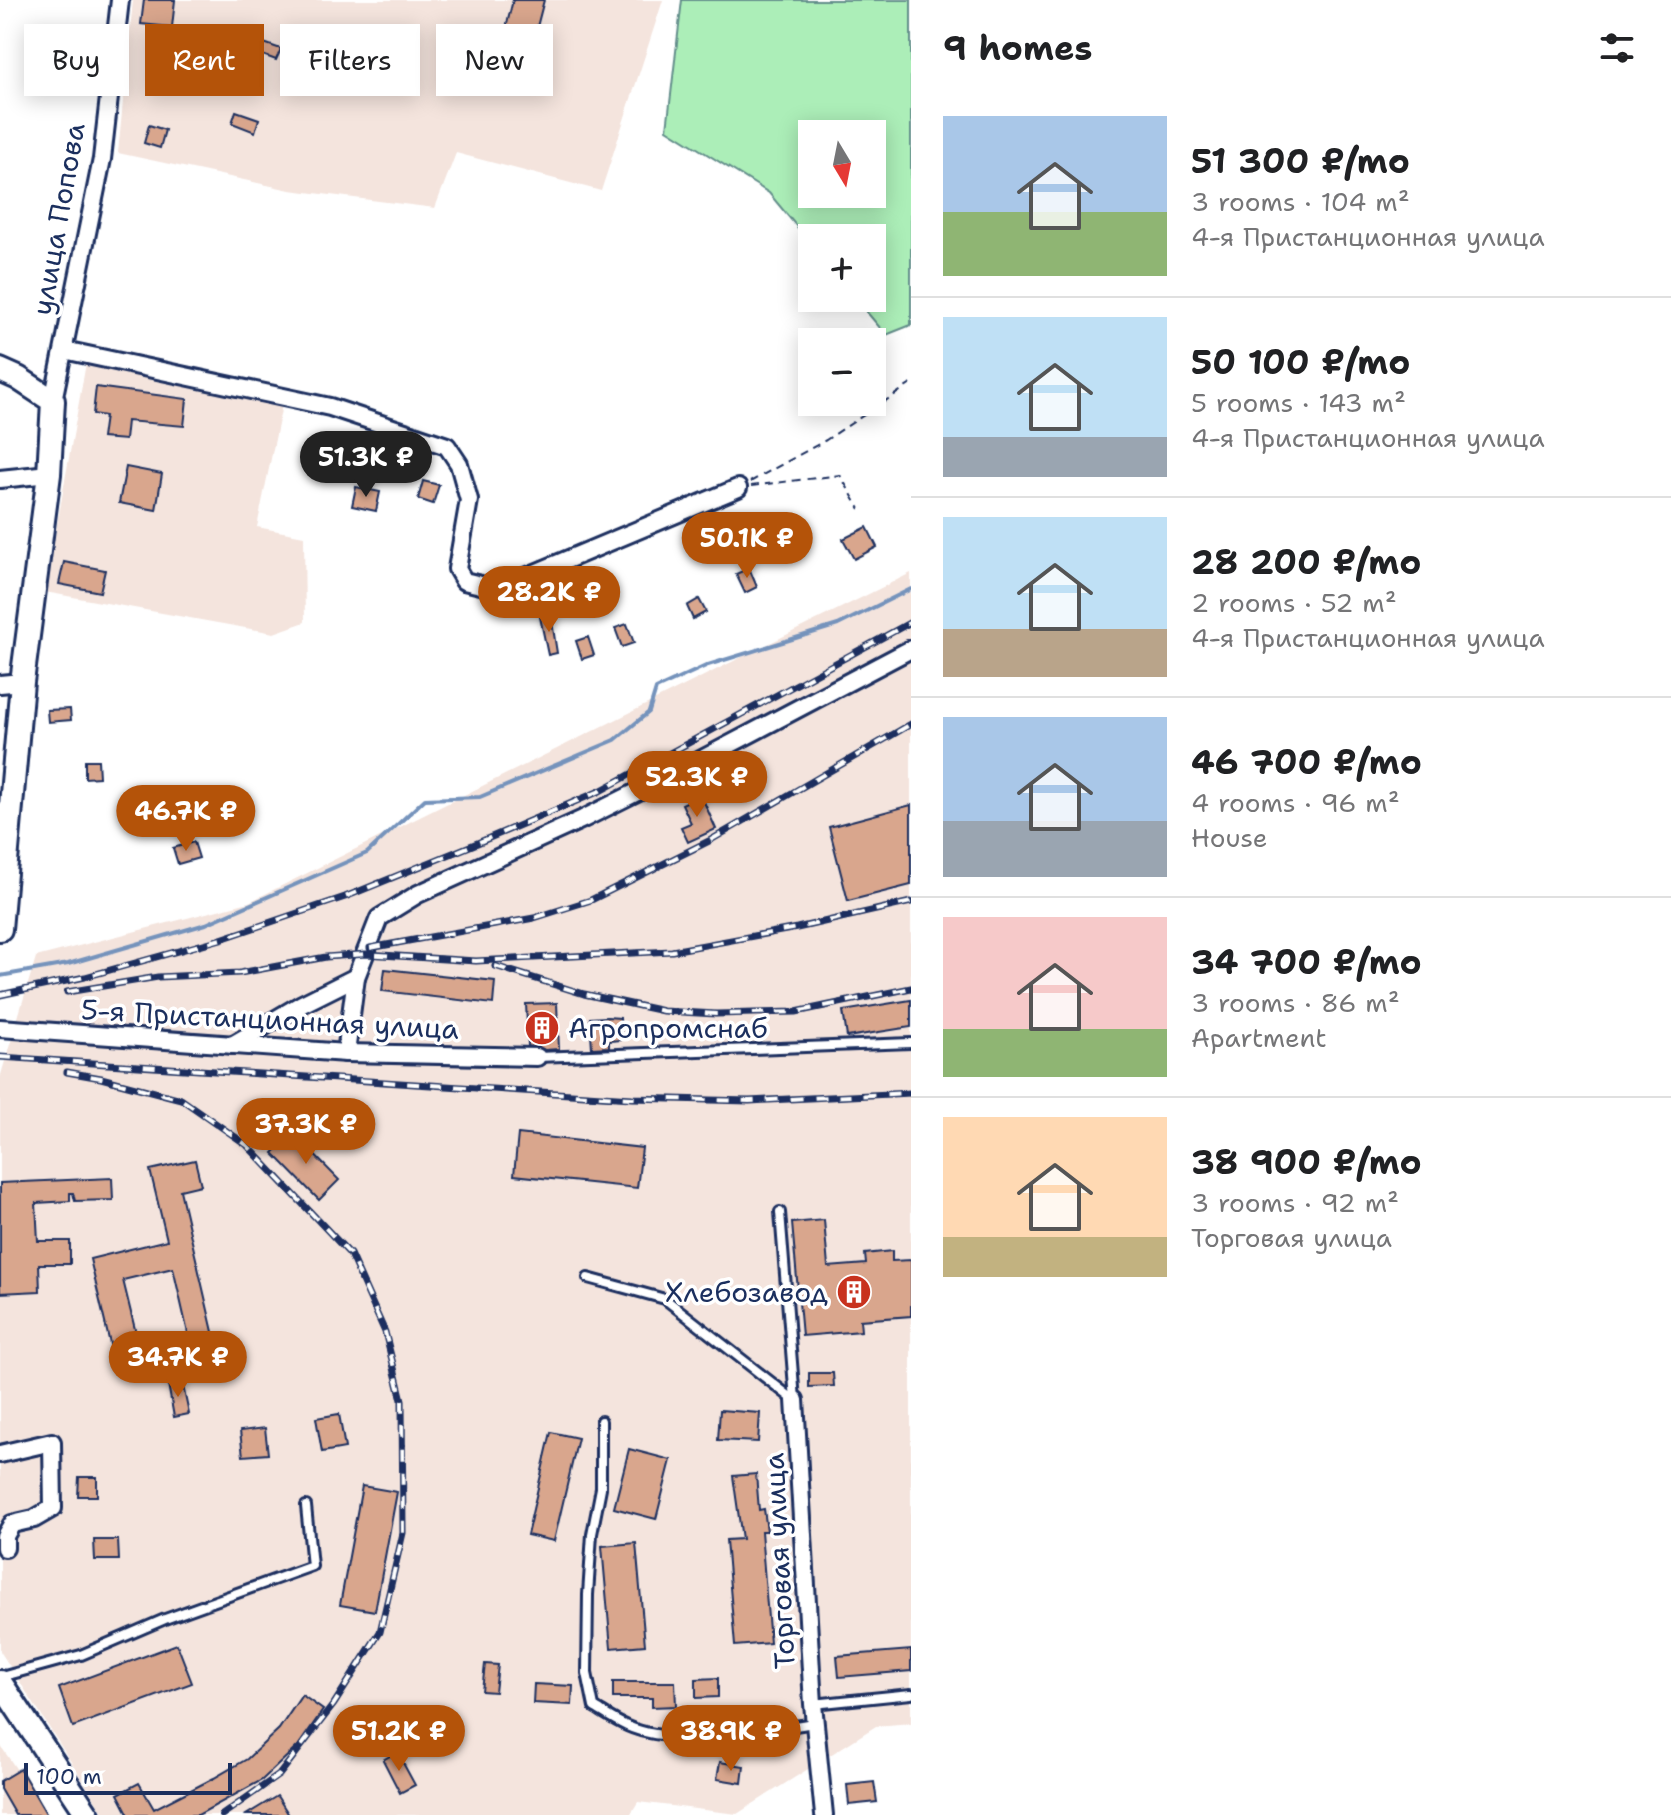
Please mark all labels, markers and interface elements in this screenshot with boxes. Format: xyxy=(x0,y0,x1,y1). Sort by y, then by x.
chip: Buy xyxy=(24,24,129,96)
chip: Rent xyxy=(145,24,264,96)
chip: Filters xyxy=(280,24,420,96)
chip: New xyxy=(436,24,553,96)
text: 9 homes xyxy=(943,25,1092,71)
icon: filters xyxy=(1595,26,1639,70)
street label: улица Попова xyxy=(22,120,94,318)
north arrow xyxy=(798,120,886,208)
map controls xyxy=(798,120,886,416)
text: 51 300 ₽/mo xyxy=(1191,138,1410,184)
icon: home xyxy=(1007,148,1103,244)
text: 3 rooms · 104 m² xyxy=(1191,184,1410,219)
text: 4-я Пристанционная улица xyxy=(1191,219,1545,254)
button: + xyxy=(798,224,886,312)
button: − xyxy=(798,328,886,416)
text: 50 100 ₽/mo xyxy=(1191,339,1410,385)
icon: home xyxy=(1007,349,1103,445)
text: 5 rooms · 143 m² xyxy=(1191,385,1406,420)
text: 4-я Пристанционная улица xyxy=(1191,420,1545,455)
pin: 51.3K ₽ xyxy=(292,431,440,499)
text: 51.3K ₽ xyxy=(318,439,414,474)
pin: 50.1K ₽ xyxy=(673,512,821,580)
text: 50.1K ₽ xyxy=(700,520,794,555)
text: 28 200 ₽/mo xyxy=(1191,539,1421,585)
icon: home xyxy=(1007,549,1103,645)
pin: 28.2K ₽ xyxy=(475,566,623,634)
text: 28.2K ₽ xyxy=(496,574,602,609)
text: 2 rooms · 52 m² xyxy=(1191,585,1397,620)
text: 4-я Пристанционная улица xyxy=(1191,620,1545,655)
text: 46 700 ₽/mo xyxy=(1191,739,1422,785)
icon: home xyxy=(1007,749,1103,845)
pin: 52.3K ₽ xyxy=(623,751,771,819)
text: 52.3K ₽ xyxy=(645,759,749,794)
pin: 46.7K ₽ xyxy=(112,785,260,853)
text: 4 rooms · 96 m² xyxy=(1191,785,1400,820)
text: 46.7K ₽ xyxy=(134,793,238,828)
text: House xyxy=(1191,820,1267,855)
text: 34 700 ₽/mo xyxy=(1191,939,1422,985)
icon: home xyxy=(1007,949,1103,1045)
text: 3 rooms · 86 m² xyxy=(1191,985,1400,1020)
street label: 5-я Пристанционная улица xyxy=(80,990,460,1048)
building icon: Агропромснаб xyxy=(523,1009,561,1047)
place label: Агропромснаб xyxy=(568,1009,768,1047)
text: Apartment xyxy=(1191,1020,1327,1055)
pin: 37.3K ₽ xyxy=(232,1098,380,1166)
text: 37.3K ₽ xyxy=(254,1106,358,1141)
text: 38 900 ₽/mo xyxy=(1191,1139,1422,1185)
icon: home xyxy=(1007,1149,1103,1245)
text: 3 rooms · 92 m² xyxy=(1191,1185,1399,1220)
text: Торговая улица xyxy=(1191,1220,1392,1255)
place label: Хлебозавод xyxy=(665,1273,828,1311)
building icon: Хлебозавод xyxy=(835,1273,873,1311)
pin: 34.7K ₽ xyxy=(104,1331,252,1399)
text: 34.7K ₽ xyxy=(127,1339,229,1374)
street label: Торговая улица xyxy=(754,1452,804,1670)
pin: 51.2K ₽ xyxy=(325,1705,473,1773)
pin: 38.9K ₽ xyxy=(657,1705,805,1773)
text: 51.2K ₽ xyxy=(351,1713,447,1748)
text: 38.9K ₽ xyxy=(680,1713,782,1748)
scale bar xyxy=(24,1759,232,1795)
text: 100 m xyxy=(36,1762,102,1791)

